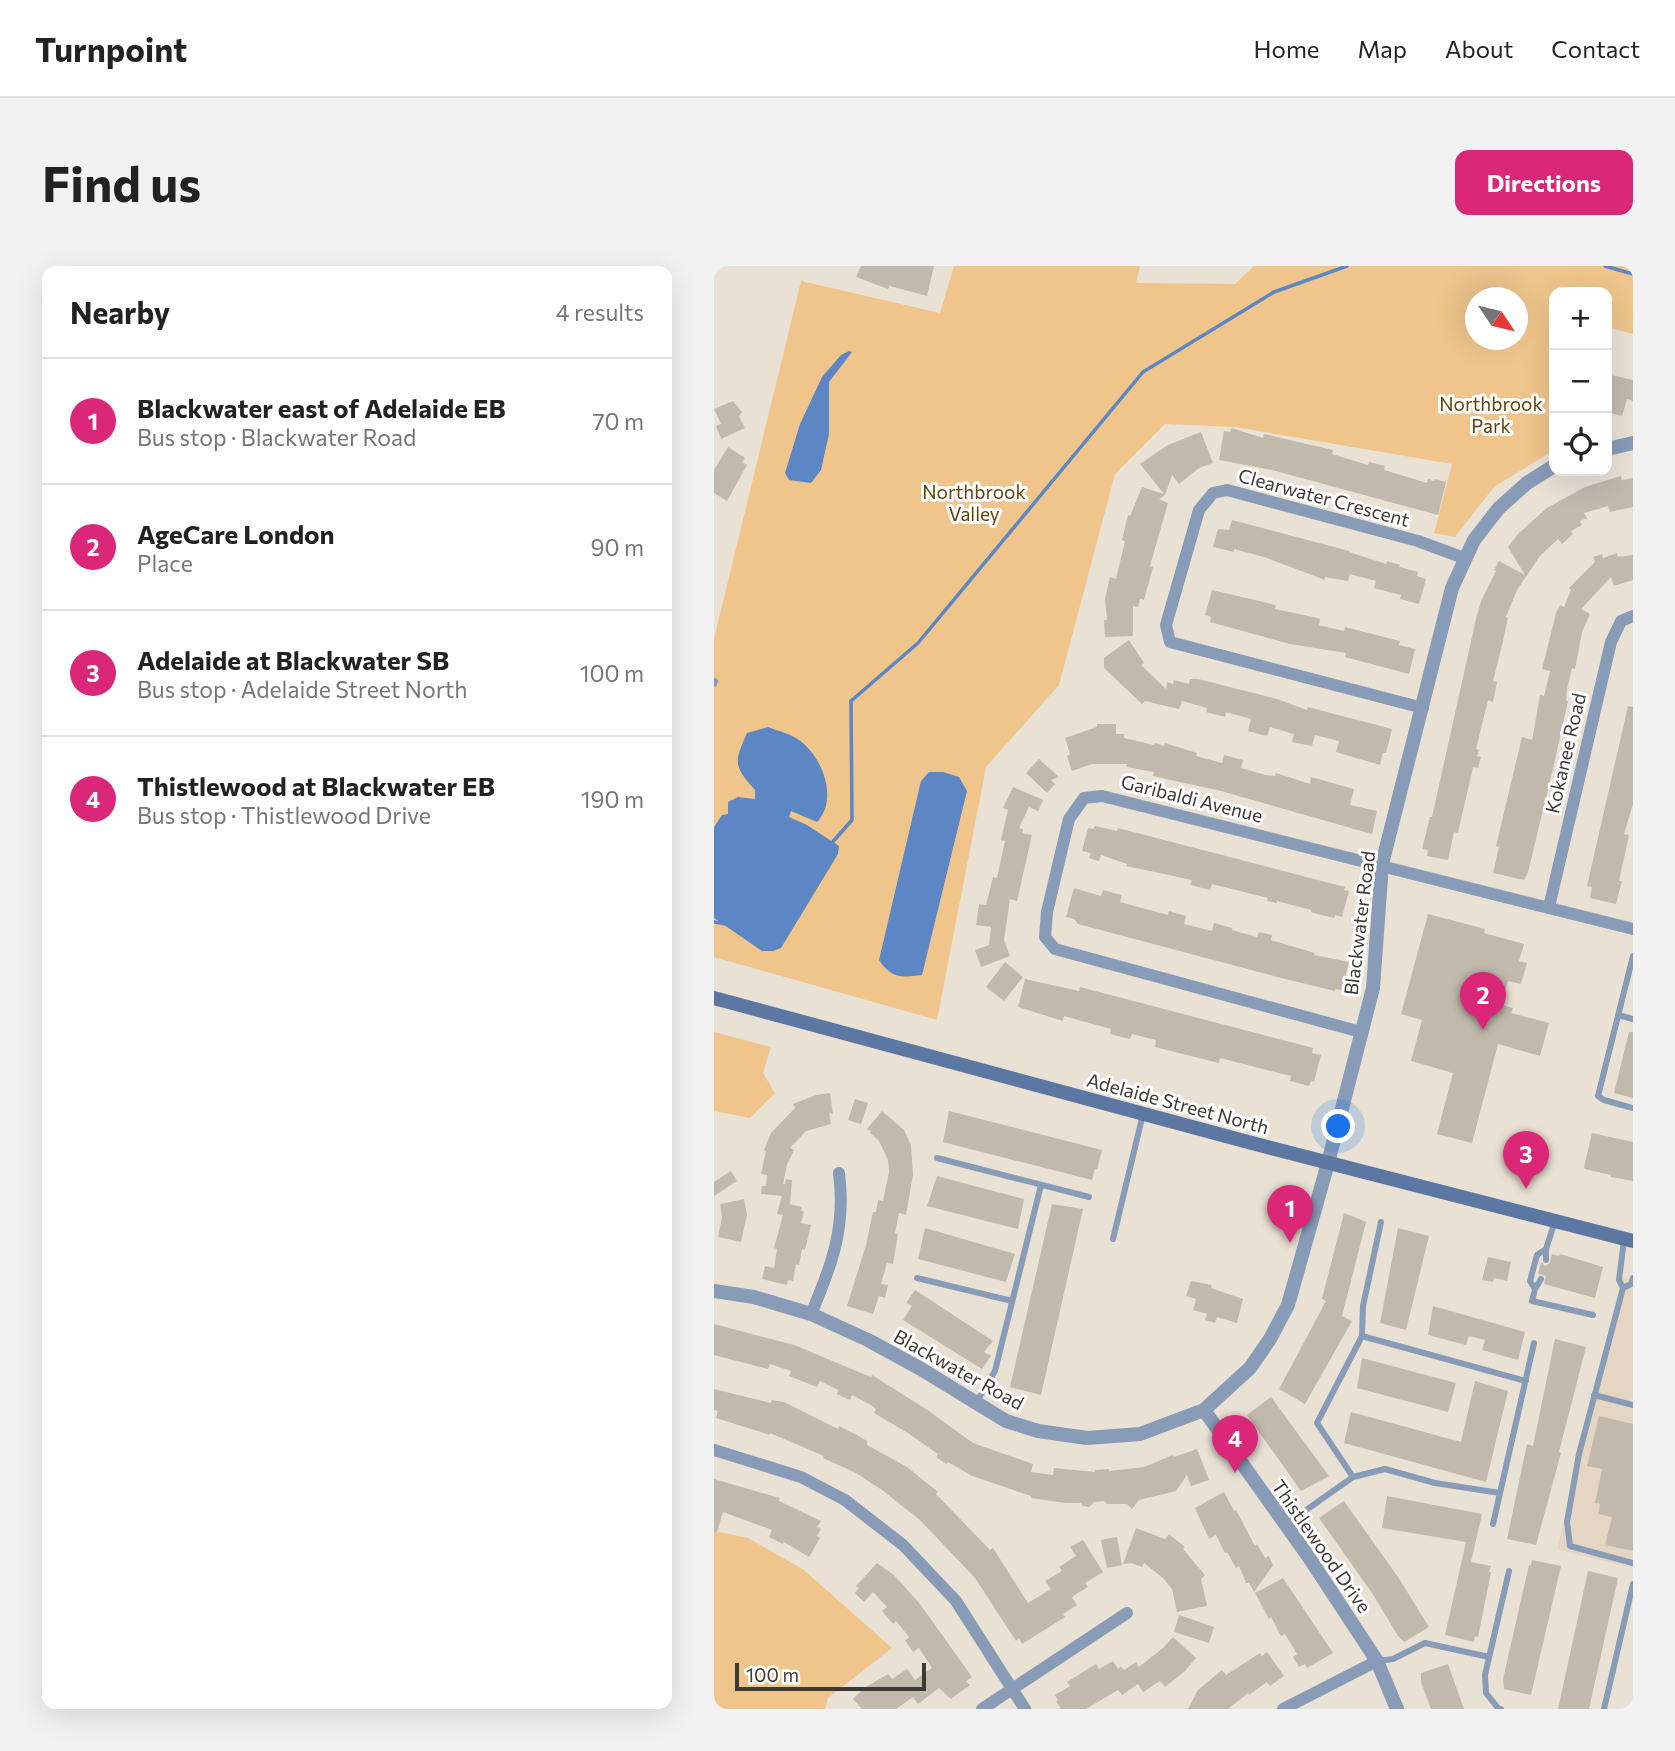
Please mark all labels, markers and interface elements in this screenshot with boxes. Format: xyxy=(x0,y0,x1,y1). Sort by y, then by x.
text: Turnpoint xyxy=(35,28,187,69)
text: Home xyxy=(1254,34,1320,63)
text: Map xyxy=(1358,34,1407,63)
text: About xyxy=(1445,34,1513,63)
text: Contact xyxy=(1551,34,1640,63)
button: Directions xyxy=(1455,150,1633,215)
text: Find us xyxy=(42,152,201,212)
north arrow xyxy=(1465,287,1528,350)
map controls xyxy=(1549,287,1612,476)
button: + xyxy=(1549,287,1612,350)
text: Nearby xyxy=(70,293,170,330)
text: 4 results xyxy=(556,298,644,326)
button: − xyxy=(1549,350,1612,413)
text: Blackwater east of Adelaide EB xyxy=(137,392,506,423)
park label: Northbrook Park xyxy=(1439,392,1543,437)
text: 1 xyxy=(88,407,98,435)
text: 70 m xyxy=(592,407,644,435)
button: locate xyxy=(1549,413,1612,476)
text: Bus stop · Blackwater Road xyxy=(137,423,416,451)
street label: Clearwater Crescent xyxy=(1236,463,1412,531)
park label: Northbrook Valley xyxy=(922,480,1026,525)
text: AgeCare London xyxy=(137,518,335,549)
text: 2 xyxy=(86,533,100,561)
text: 90 m xyxy=(591,533,644,561)
text: Place xyxy=(137,549,193,577)
text: Adelaide at Blackwater SB xyxy=(137,644,449,675)
text: 3 xyxy=(86,659,100,687)
text: 100 m xyxy=(580,659,644,687)
text: Bus stop · Adelaide Street North xyxy=(137,675,467,703)
street label: Kokanee Road xyxy=(1540,691,1590,815)
street label: Garibaldi Avenue xyxy=(1119,769,1265,827)
text: Thistlewood at Blackwater EB xyxy=(137,770,495,801)
text: 4 xyxy=(86,785,100,813)
text: 190 m xyxy=(581,785,644,813)
text: Bus stop · Thistlewood Drive xyxy=(137,801,431,829)
street label: Blackwater Road xyxy=(1339,850,1379,996)
pin: 2 xyxy=(1460,972,1506,1030)
street label: Adelaide Street North xyxy=(1085,1068,1271,1138)
your location xyxy=(1321,1109,1355,1143)
pin: 3 xyxy=(1503,1131,1549,1189)
pin: 1 xyxy=(1267,1185,1313,1243)
street label: Blackwater Road xyxy=(890,1324,1028,1414)
pin: 4 xyxy=(1212,1415,1258,1473)
street label: Thistlewood Drive xyxy=(1268,1475,1376,1617)
scale bar xyxy=(735,1660,926,1692)
text: 100 m xyxy=(746,1663,799,1686)

